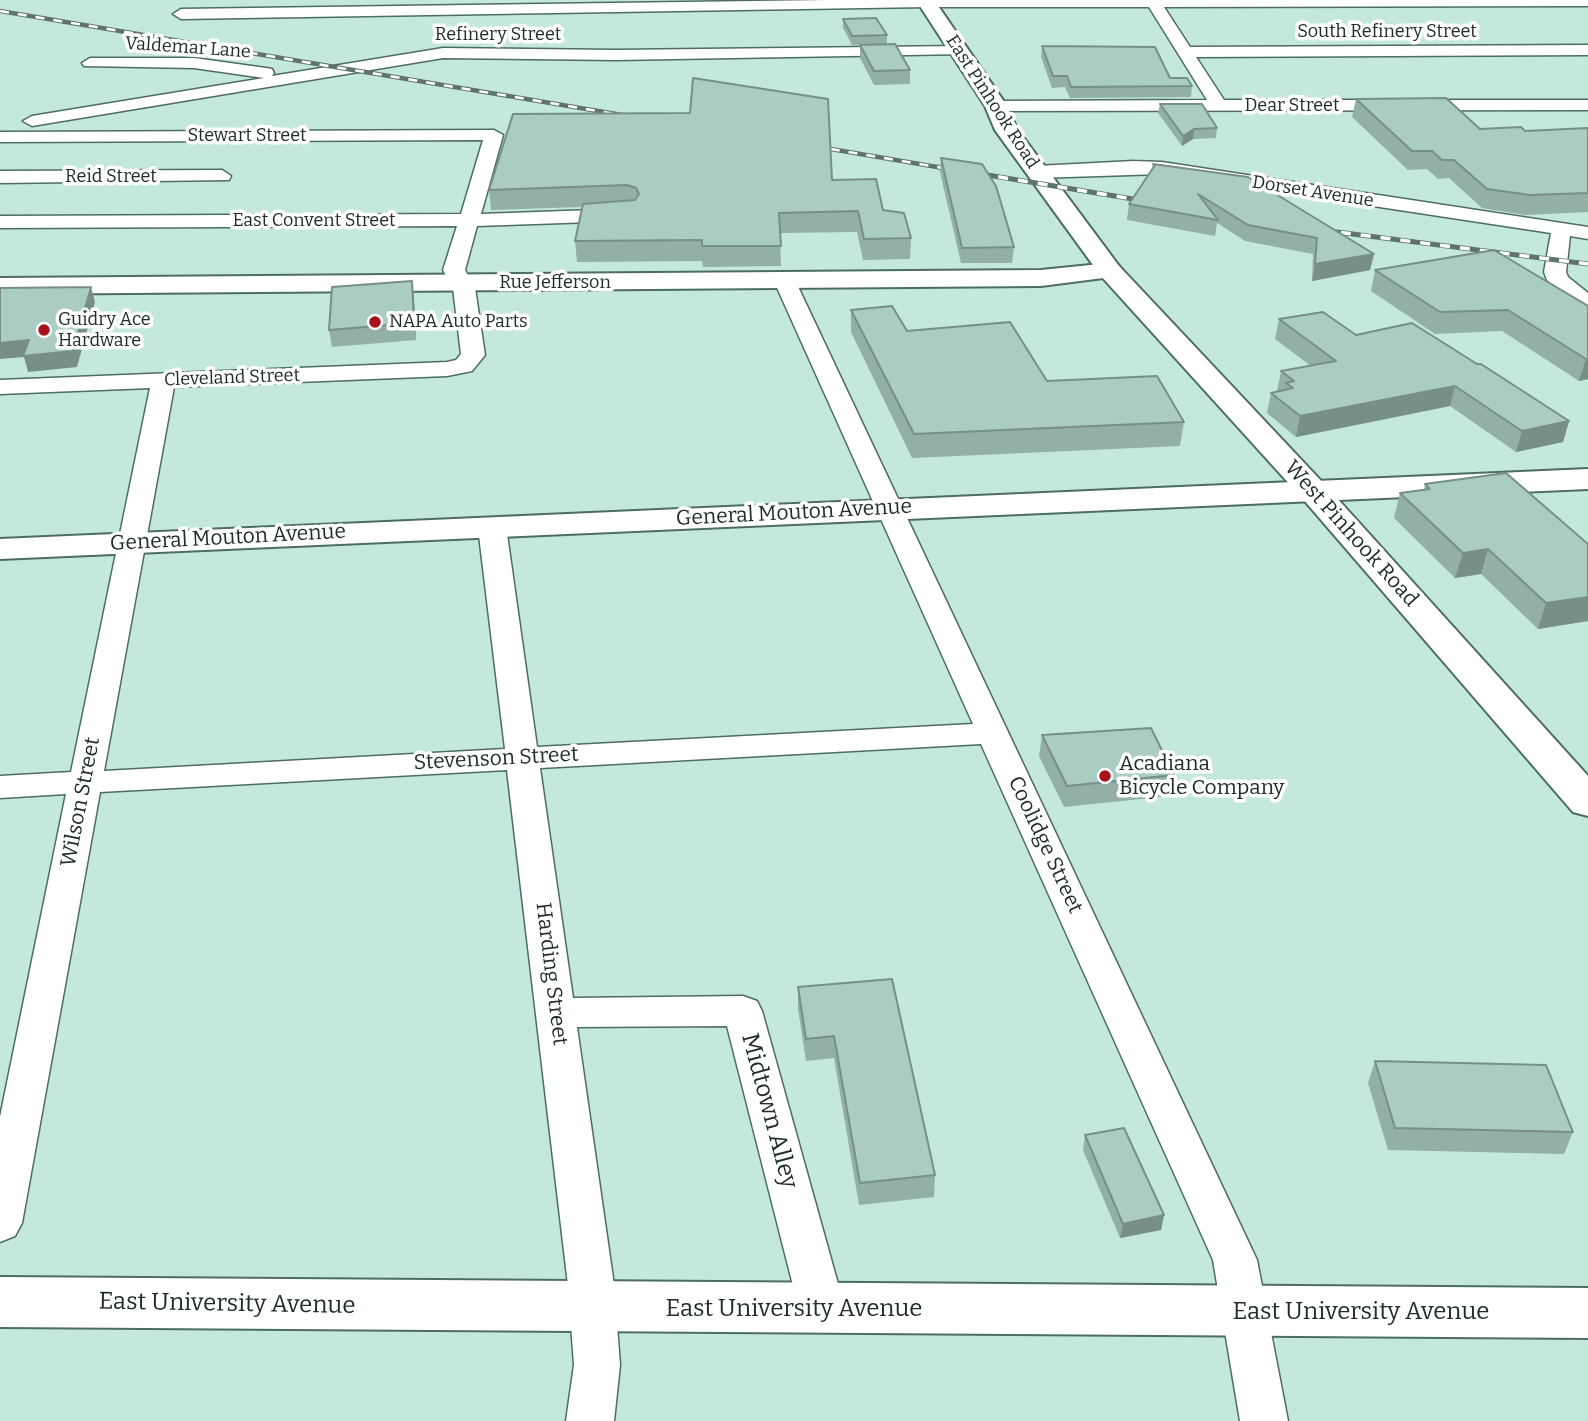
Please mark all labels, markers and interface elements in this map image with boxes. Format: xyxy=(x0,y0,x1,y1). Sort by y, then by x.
street label: South Refinery Street xyxy=(1297,21,1477,43)
street label: Refinery Street xyxy=(435,24,561,46)
street label: East Pinhook Road xyxy=(941,31,1043,173)
street label: Valdemar Lane xyxy=(124,33,252,63)
street label: Dear Street xyxy=(1245,95,1339,117)
street label: Stewart Street xyxy=(187,125,307,147)
street label: Reid Street xyxy=(65,166,157,188)
street label: Dorset Avenue xyxy=(1251,172,1375,212)
street label: East Convent Street xyxy=(232,210,396,232)
street label: Rue Jefferson xyxy=(499,272,611,294)
place label: Guidry Ace Hardware xyxy=(58,309,151,352)
place label: NAPA Auto Parts xyxy=(389,311,528,333)
marker: NAPA Auto Parts xyxy=(367,314,383,330)
marker: Guidry Ace Hardware xyxy=(36,322,52,338)
street label: Cleveland Street xyxy=(164,365,300,391)
street label: West Pinhook Road xyxy=(1279,456,1423,612)
street label: General Mouton Avenue xyxy=(675,494,913,532)
street label: General Mouton Avenue xyxy=(109,519,347,557)
street label: Wilson Street xyxy=(56,735,106,869)
street label: Stevenson Street xyxy=(413,742,579,776)
place label: Acadiana Bicycle Company xyxy=(1119,751,1284,801)
marker: Acadiana Bicycle Company xyxy=(1097,768,1113,784)
street label: Coolidge Street xyxy=(1002,772,1088,918)
street label: Harding Street xyxy=(530,901,572,1047)
street label: Midtown Alley xyxy=(734,1030,804,1192)
street label: East University Avenue xyxy=(98,1287,356,1321)
street label: East University Avenue xyxy=(666,1295,922,1323)
street label: East University Avenue xyxy=(1233,1298,1489,1326)

